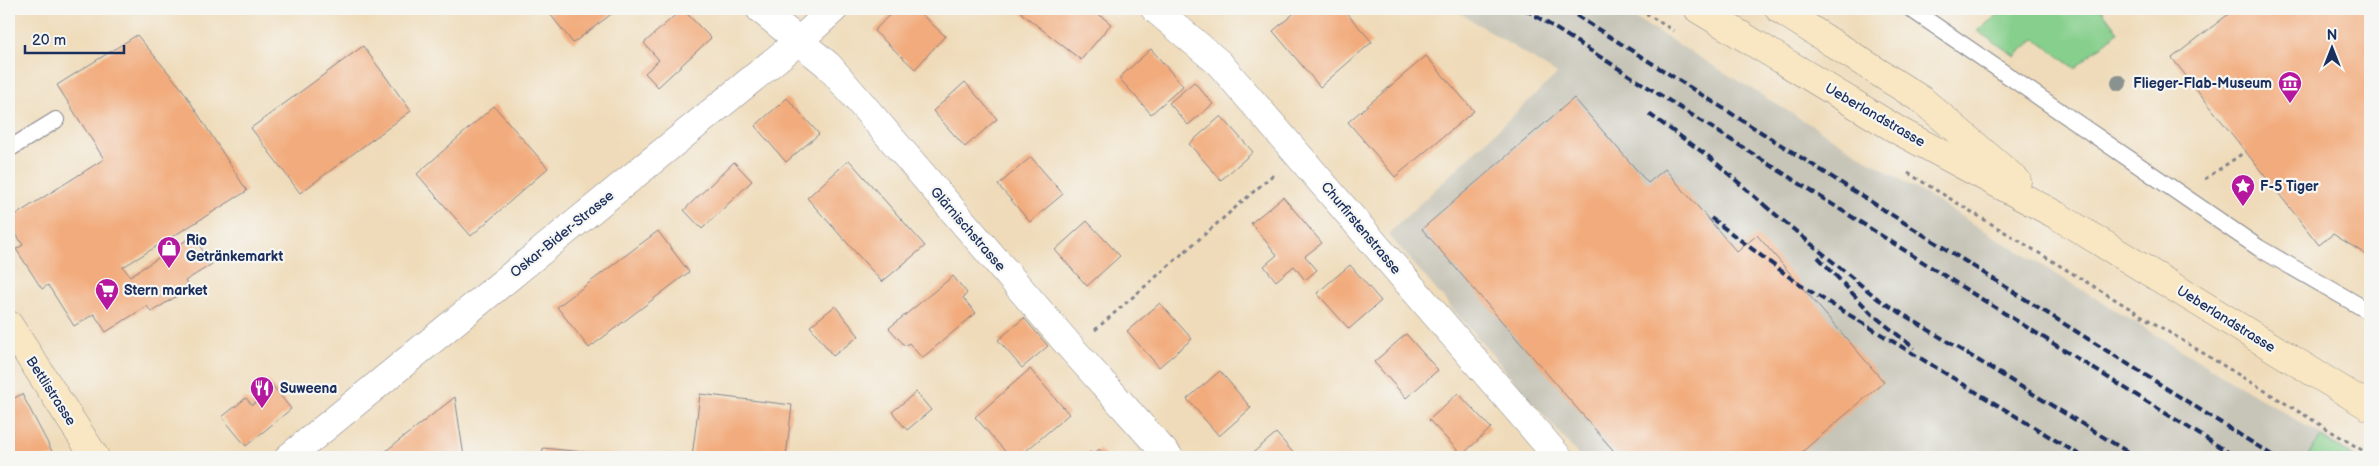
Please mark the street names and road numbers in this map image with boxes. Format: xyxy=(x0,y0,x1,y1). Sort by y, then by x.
street label: Ueberlandstrasse xyxy=(1822,79,1928,151)
street label: Churfirstenstrasse xyxy=(1317,178,1405,278)
street label: Glärnischstrasse xyxy=(927,183,1009,275)
street label: Oskar-Bider-Strasse xyxy=(507,187,617,281)
street label: Ueberlandstrasse xyxy=(2174,282,2278,356)
street label: Bettlistrasse xyxy=(22,353,80,429)

